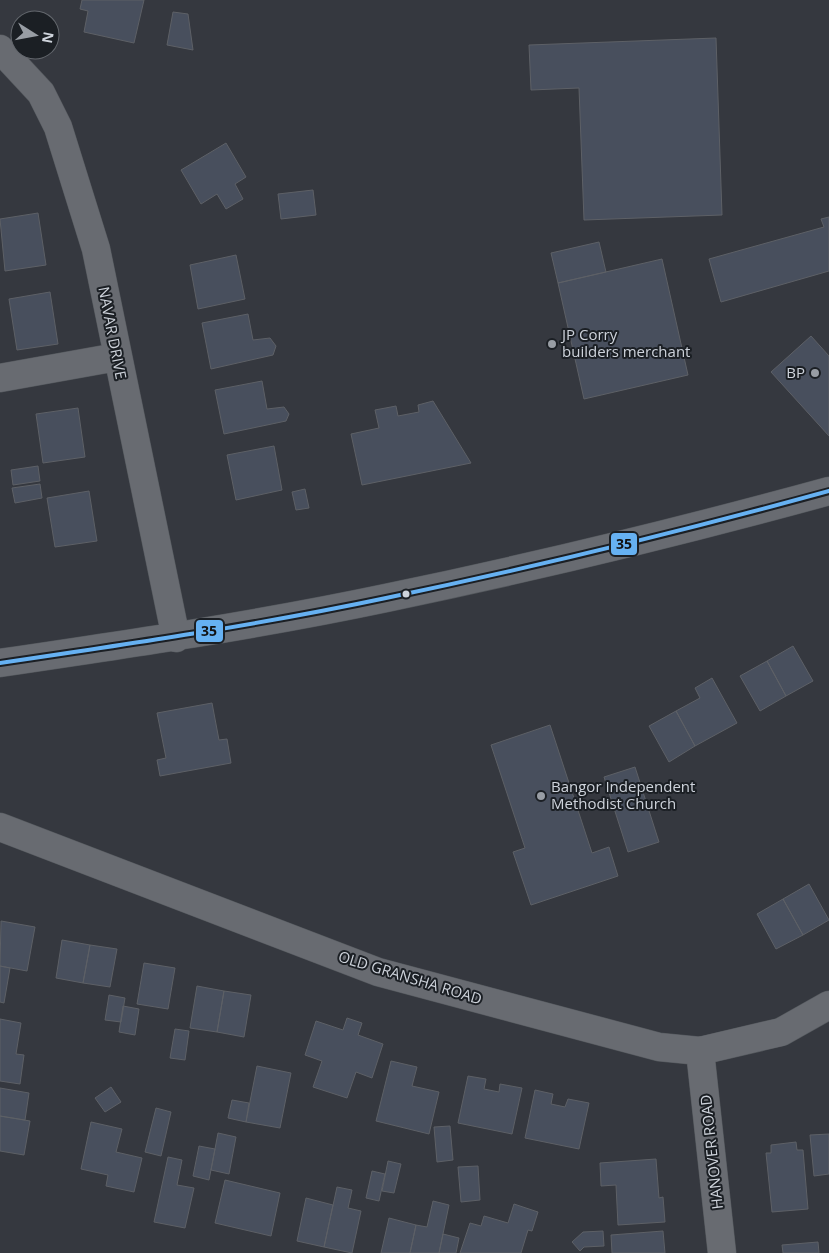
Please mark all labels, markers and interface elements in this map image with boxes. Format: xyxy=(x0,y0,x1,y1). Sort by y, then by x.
north arrow xyxy=(10,10,60,60)
text: N xyxy=(38,30,59,45)
street label: NAVAR DRIVE xyxy=(94,285,132,381)
place label: JP Corry builders merchant xyxy=(560,324,690,361)
marker: JP Corry builders merchant xyxy=(546,338,558,350)
place label: BP xyxy=(786,362,805,382)
marker: BP xyxy=(809,367,821,379)
line badge: 35 xyxy=(610,532,638,556)
text: 35 xyxy=(616,534,632,553)
unlabelled marker xyxy=(401,589,411,599)
line badge: 35 xyxy=(195,619,224,643)
text: 35 xyxy=(201,621,217,640)
place label: Bangor Independent Methodist Church xyxy=(551,776,695,813)
marker: Bangor Independent Methodist Church xyxy=(535,790,547,802)
street label: OLD GRANSHA ROAD xyxy=(336,946,485,1008)
street label: HANOVER ROAD xyxy=(695,1094,727,1210)

